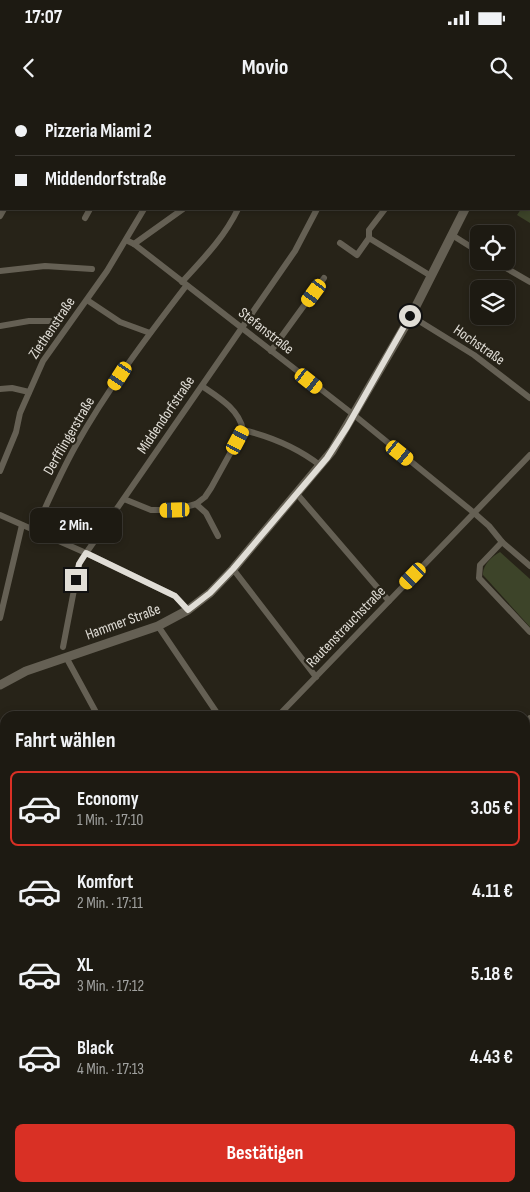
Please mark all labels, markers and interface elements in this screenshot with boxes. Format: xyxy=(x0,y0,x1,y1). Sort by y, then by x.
text: 17:07 xyxy=(25,6,62,29)
icon: back xyxy=(15,54,43,82)
text: Movio xyxy=(242,54,288,81)
icon: search xyxy=(487,54,515,82)
text: Pizzeria Miami 2 xyxy=(45,120,152,143)
text: Middendorfstraße xyxy=(45,168,166,191)
map controls xyxy=(470,225,515,325)
button: locate xyxy=(470,225,515,270)
car xyxy=(299,276,328,310)
button: layers xyxy=(470,280,515,325)
street label: Ziethenstraße xyxy=(24,293,80,363)
street label: Stefanstraße xyxy=(234,303,298,359)
route start xyxy=(399,305,421,327)
street label: Hochstraße xyxy=(450,320,508,370)
car xyxy=(105,359,134,393)
car xyxy=(292,366,325,396)
street label: Middendorfstraße xyxy=(133,372,199,458)
street label: Derfflingerstraße xyxy=(39,394,99,478)
car xyxy=(224,423,251,457)
car xyxy=(383,438,416,468)
car xyxy=(159,502,190,518)
callout: 2 Min. xyxy=(30,508,122,542)
text: 2 Min. xyxy=(59,516,93,535)
car xyxy=(397,560,428,592)
route end xyxy=(65,569,87,591)
street label: Rautenstrauchstraße xyxy=(302,582,390,672)
street label: Hammer Straße xyxy=(83,600,163,644)
text: Fahrt wählen xyxy=(15,727,116,754)
icon: car xyxy=(17,786,62,831)
text: Economy xyxy=(77,788,139,811)
text: 3.05 € xyxy=(471,797,513,820)
text: 1 Min. · 17:10 xyxy=(77,811,143,830)
icon: car xyxy=(17,869,62,914)
text: Komfort xyxy=(77,871,133,894)
text: 4.11 € xyxy=(472,880,513,903)
text: 2 Min. · 17:11 xyxy=(77,894,143,913)
icon: car xyxy=(17,952,62,997)
text: XL xyxy=(77,954,93,977)
text: 5.18 € xyxy=(471,963,513,986)
text: 3 Min. · 17:12 xyxy=(77,977,144,996)
icon: car xyxy=(17,1035,62,1080)
text: Black xyxy=(77,1037,114,1060)
text: 4.43 € xyxy=(470,1046,513,1069)
text: 4 Min. · 17:13 xyxy=(77,1060,144,1079)
button: Bestätigen xyxy=(15,1124,515,1182)

